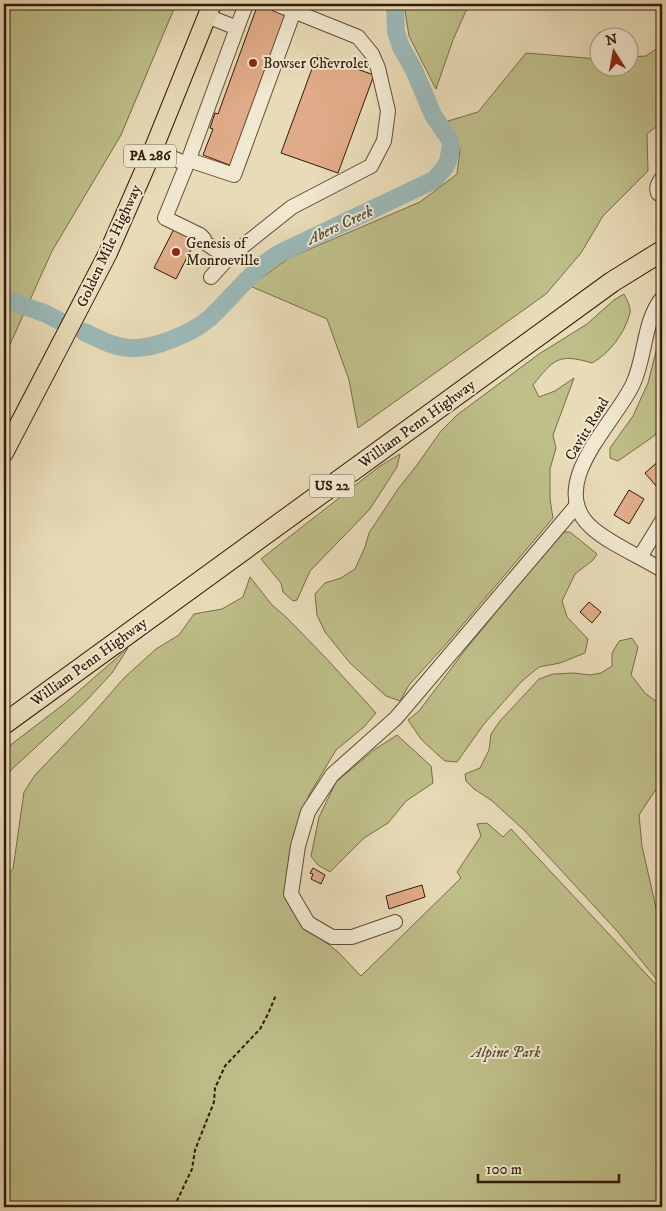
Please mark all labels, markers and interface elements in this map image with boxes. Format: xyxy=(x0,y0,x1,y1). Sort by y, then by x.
north arrow xyxy=(588,28,638,78)
text: N xyxy=(604,30,620,50)
place label: Bowser Chevrolet xyxy=(263,54,368,73)
marker: Bowser Chevrolet xyxy=(247,57,259,69)
road number: PA 286 xyxy=(124,144,176,168)
street label: Golden Mile Highway xyxy=(72,181,146,310)
water label: Abers Creek xyxy=(302,201,376,250)
place label: Genesis of Monroeville xyxy=(186,234,259,270)
marker: Genesis of Monroeville xyxy=(170,246,182,258)
street label: William Penn Highway xyxy=(354,375,480,473)
street label: Cavitt Road xyxy=(561,393,614,464)
road number: US 22 xyxy=(310,474,354,498)
street label: William Penn Highway xyxy=(26,613,152,711)
park label: Alpine Park xyxy=(470,1043,541,1062)
scale bar xyxy=(478,1151,620,1183)
text: 100 m xyxy=(486,1160,522,1179)

